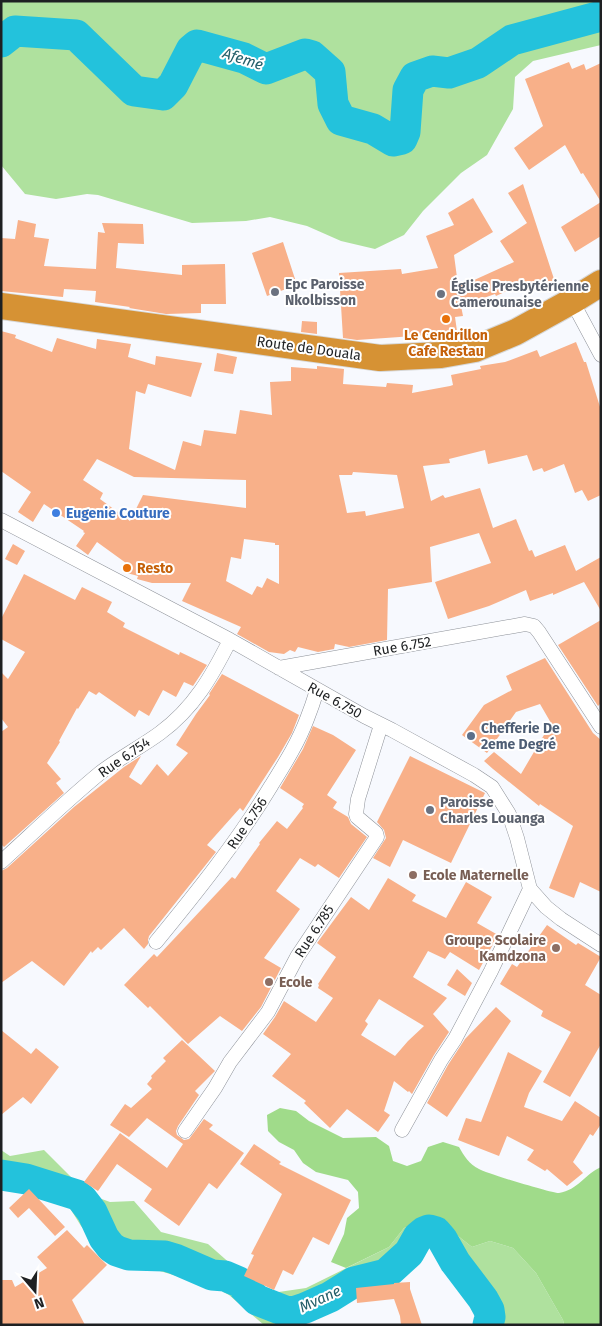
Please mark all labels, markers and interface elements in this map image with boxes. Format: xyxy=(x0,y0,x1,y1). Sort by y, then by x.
water label: Afemé xyxy=(220,44,266,74)
place label: Epc Paroisse Nkolbisson xyxy=(285,276,365,309)
place label: Église Presbytérienne Camerounaise xyxy=(451,277,589,311)
marker: Epc Paroisse Nkolbisson xyxy=(269,286,281,298)
marker: Église Presbytérienne Camerounaise xyxy=(435,288,447,300)
marker: Le Cendrillon Cafe Restau xyxy=(440,313,452,325)
place label: Le Cendrillon Cafe Restau xyxy=(404,327,488,360)
street label: Route de Douala xyxy=(256,333,362,364)
place label: Eugenie Couture xyxy=(66,505,170,522)
marker: Eugenie Couture xyxy=(50,507,62,519)
place label: Resto xyxy=(137,560,173,577)
marker: Resto xyxy=(121,562,133,574)
street label: Rue 6.752 xyxy=(372,633,432,660)
street label: Rue 6.750 xyxy=(305,679,365,722)
place label: Chefferie De 2eme Degré xyxy=(481,720,560,753)
marker: Chefferie De 2eme Degré xyxy=(465,730,477,742)
street label: Rue 6.754 xyxy=(95,733,154,781)
street label: Rue 6.756 xyxy=(224,794,271,853)
place label: Paroisse Charles Louanga xyxy=(440,794,545,827)
marker: Paroisse Charles Louanga xyxy=(424,804,436,816)
place label: Ecole Maternelle xyxy=(423,867,529,884)
marker: Ecole Maternelle xyxy=(407,869,419,881)
street label: Rue 6.785 xyxy=(291,902,338,961)
place label: Groupe Scolaire Kamdzona xyxy=(445,932,546,965)
marker: Groupe Scolaire Kamdzona xyxy=(550,942,562,954)
place label: Ecole xyxy=(279,974,313,991)
marker: Ecole xyxy=(263,976,275,988)
north arrow xyxy=(10,1266,60,1316)
water label: Mvane xyxy=(296,1281,344,1316)
text: N xyxy=(32,1293,46,1312)

